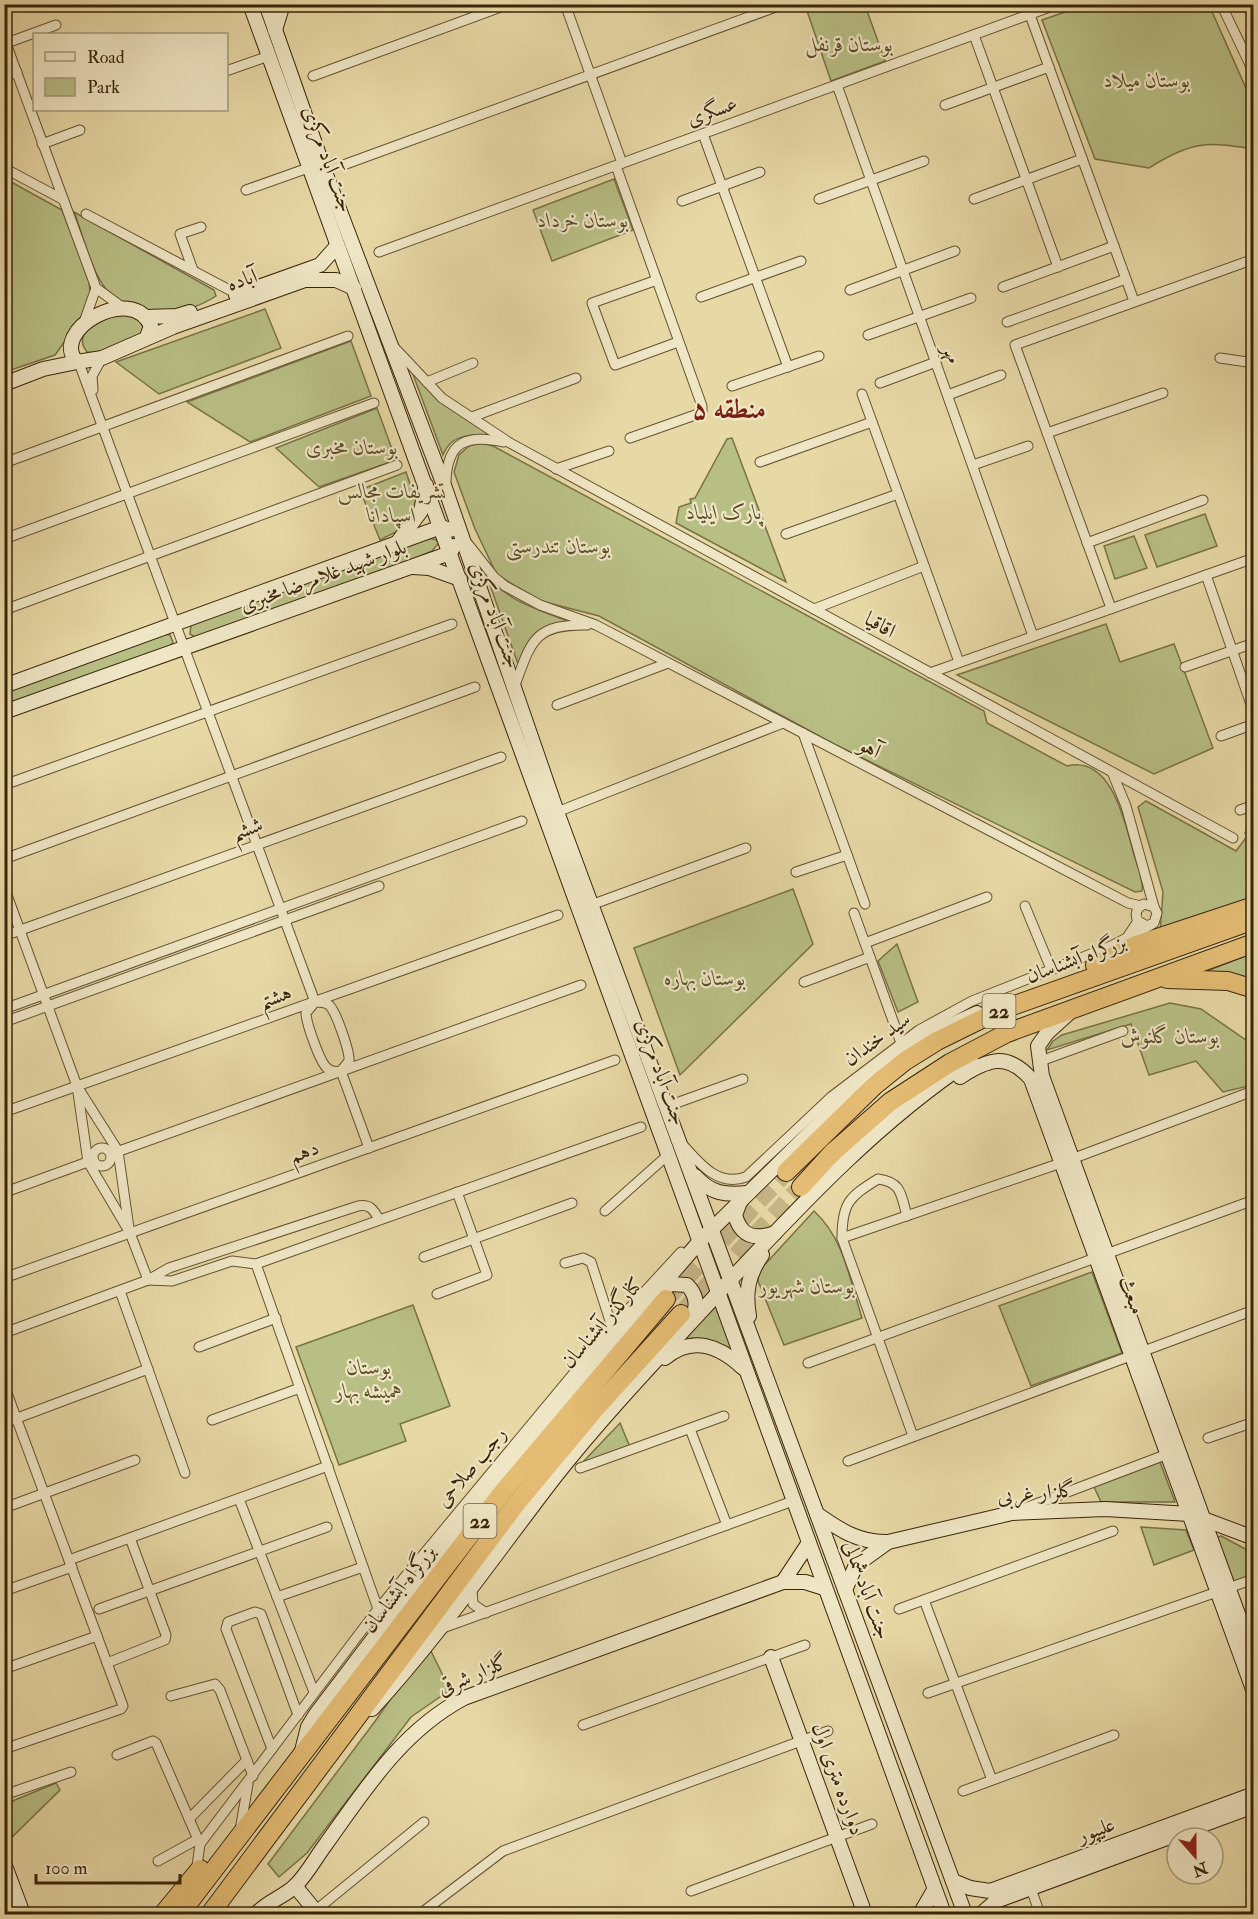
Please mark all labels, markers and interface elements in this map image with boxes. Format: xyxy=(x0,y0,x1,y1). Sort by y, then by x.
park label: بوستان قرنفل xyxy=(805,31,893,59)
legend xyxy=(33,33,228,111)
text: Road xyxy=(87,46,125,69)
park label: بوستان میلاد xyxy=(1104,67,1190,94)
text: Park xyxy=(87,76,120,99)
street label: عسگری xyxy=(683,89,741,133)
street label: جنت آباد مرکزی xyxy=(295,102,360,216)
park label: بوستان خرداد xyxy=(537,207,629,234)
street label: آباده xyxy=(223,261,263,298)
street label: مهر xyxy=(936,339,968,367)
district label: منطقه ۵ xyxy=(692,393,766,426)
park label: بوستان مخبری xyxy=(306,434,398,461)
park label: تشریفات مجالس اسپادانا xyxy=(337,478,447,529)
park label: پارک ایلیاد xyxy=(686,499,764,527)
street label: بلوار شهید غلامرضا مخبری xyxy=(236,533,411,620)
park label: بوستان تندرستی xyxy=(505,533,611,561)
street label: جنت آباد مرکزی xyxy=(462,558,527,672)
street label: اقاقیا xyxy=(860,606,900,644)
street label: آهو xyxy=(852,730,888,766)
street label: ششم xyxy=(227,811,269,854)
street label: بزرگراه آبشناسان xyxy=(1022,927,1130,990)
park label: بوستان بهاره xyxy=(664,965,746,992)
street label: هشتم xyxy=(255,979,298,1022)
road number: 22 xyxy=(982,994,1016,1028)
street label: سید خندان xyxy=(838,1006,916,1072)
street label: جنت آباد مرکزی xyxy=(628,1015,693,1129)
park label: بوستان گلنوش xyxy=(1120,1023,1220,1050)
street label: دهم xyxy=(285,1134,325,1175)
street label: کنارگذر آبشناسان xyxy=(553,1270,649,1374)
street label: مبعث xyxy=(1113,1272,1151,1318)
park label: بوستان شهریور xyxy=(757,1273,855,1300)
park label: بوستان همیشه بهار xyxy=(333,1354,403,1405)
street label: رجب صلاحی xyxy=(429,1421,513,1513)
street label: گلزار غربی xyxy=(996,1476,1076,1511)
road number: 22 xyxy=(464,1504,496,1538)
street label: جنت آباد شمالی xyxy=(837,1537,897,1643)
street label: بزرگراه آبشناسان xyxy=(355,1539,442,1639)
street label: گلزار شرقی xyxy=(433,1648,513,1702)
street label: دوارده متری اول xyxy=(805,1719,871,1839)
street label: علیپور xyxy=(1072,1811,1119,1850)
north arrow xyxy=(1165,1826,1225,1886)
scale bar xyxy=(36,1847,180,1885)
text: 100 m xyxy=(45,1857,88,1880)
text: N xyxy=(1189,1857,1211,1881)

